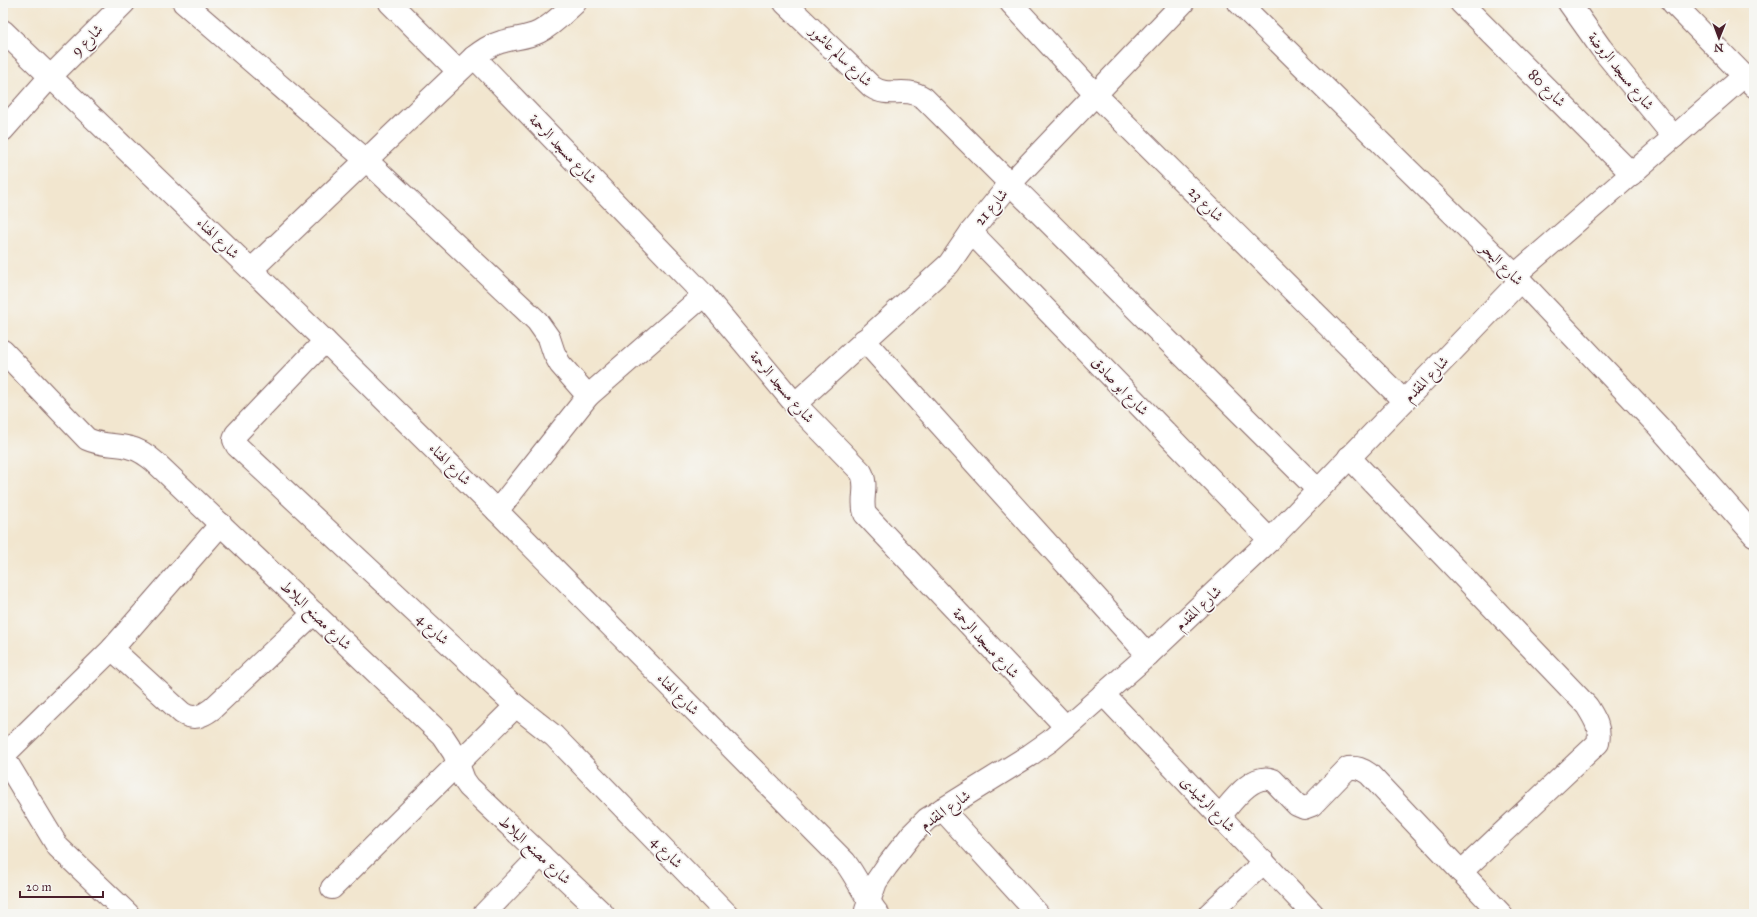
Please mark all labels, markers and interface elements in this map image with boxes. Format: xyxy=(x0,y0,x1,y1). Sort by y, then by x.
north arrow xyxy=(1699,18,1739,58)
street label: شارع 9 xyxy=(67,20,109,62)
street label: شارع سالم عاشور xyxy=(802,20,876,93)
street label: شارع مسجد الروضة xyxy=(1581,28,1658,116)
text: N xyxy=(1713,41,1724,54)
street label: شارع 80 xyxy=(1522,65,1570,113)
street label: شارع مسجد الرحمة xyxy=(523,111,601,190)
street label: شارع 23 xyxy=(1182,183,1227,228)
street label: شارع 21 xyxy=(970,185,1015,232)
street label: شارع الهناء xyxy=(190,213,243,266)
street label: شارع البحر xyxy=(1473,237,1527,292)
street label: شارع مسجد الرحمة xyxy=(743,347,818,429)
street label: شارع المقدم xyxy=(1400,352,1455,409)
street label: شارع ابو صادق xyxy=(1085,353,1152,422)
street label: شارع الهناء xyxy=(422,439,475,492)
street label: شارع مصنع البلاط xyxy=(273,577,355,657)
street label: شارع المقدم xyxy=(1171,582,1228,637)
street label: شارع مسجد الرحمة xyxy=(946,604,1023,685)
street label: شارع 4 xyxy=(410,610,453,651)
street label: شارع الهناء xyxy=(650,669,703,722)
street label: شارع الرشيدى xyxy=(1174,772,1239,839)
street label: شارع المقدم xyxy=(916,786,976,837)
street label: شارع مصنع البلاط xyxy=(492,812,575,892)
street label: شارع 4 xyxy=(645,832,687,875)
scale bar xyxy=(20,873,103,899)
text: 20 m xyxy=(26,880,52,894)

